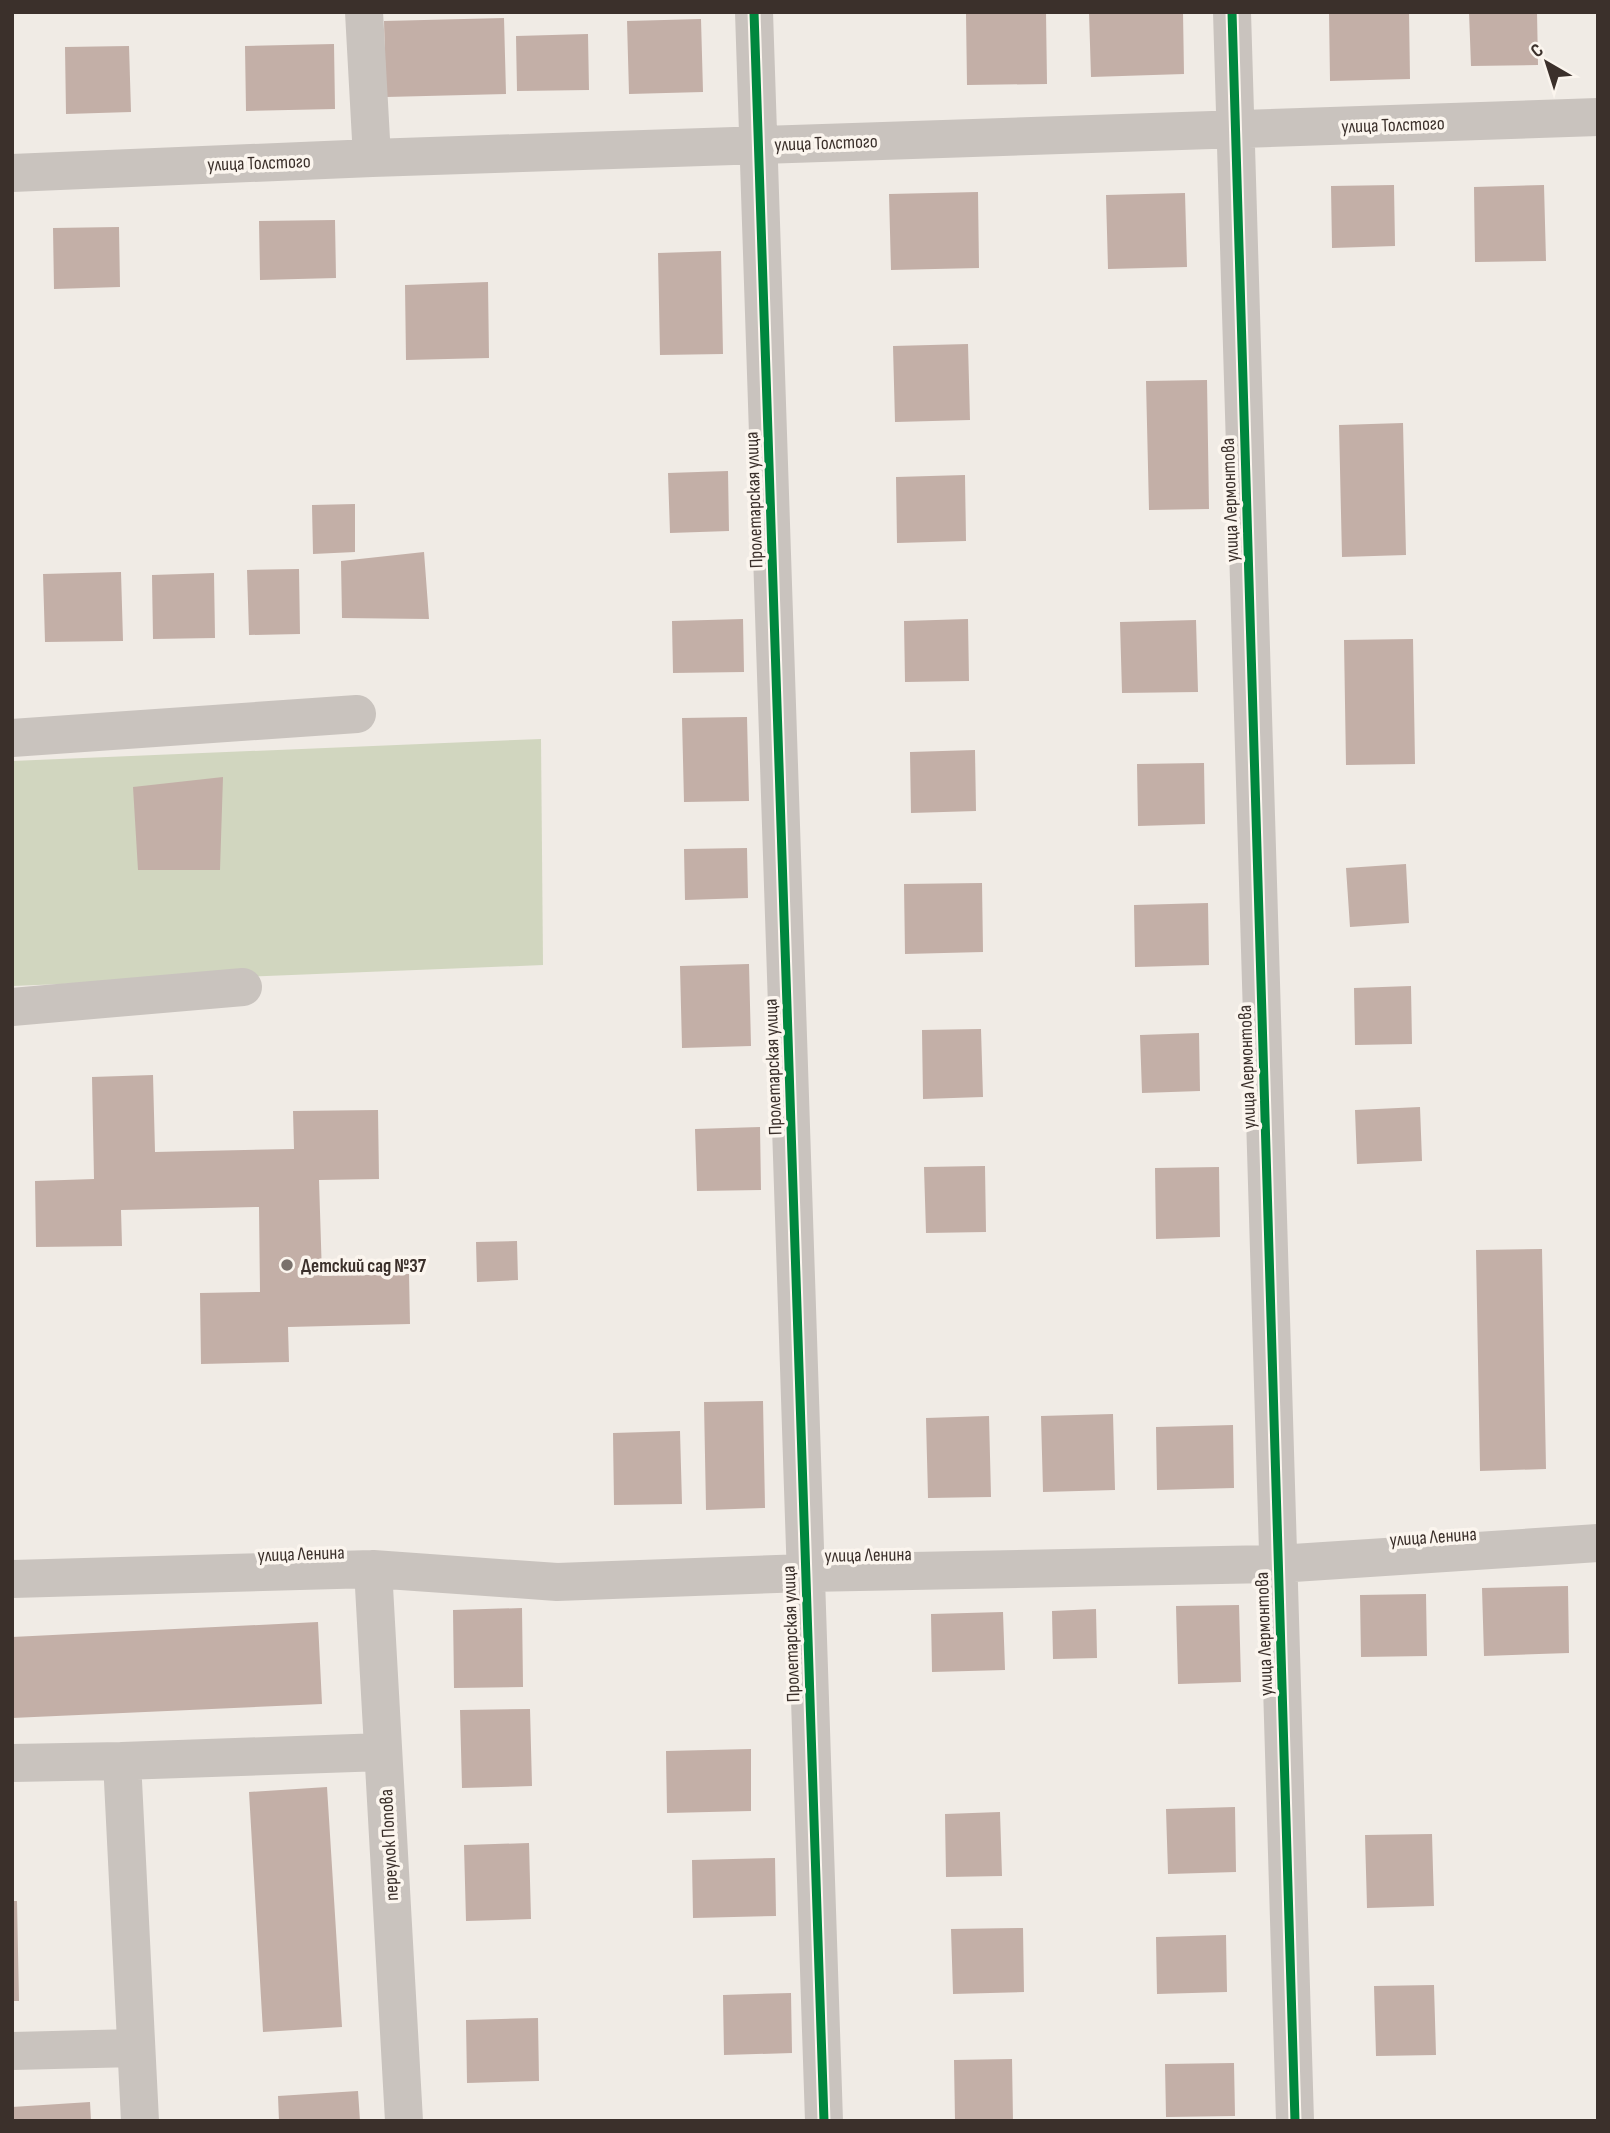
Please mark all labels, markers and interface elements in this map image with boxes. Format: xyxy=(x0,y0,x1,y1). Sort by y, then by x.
north arrow xyxy=(1512,28,1582,98)
text: С xyxy=(1526,39,1548,63)
street label: улица Толстого xyxy=(1341,112,1445,139)
street label: улица Толстого xyxy=(774,130,878,157)
street label: улица Толстого xyxy=(207,150,311,177)
street label: Пролетарская улица xyxy=(741,431,768,569)
street label: улица Лермонтова xyxy=(1217,437,1244,562)
street label: Пролетарская улица xyxy=(760,998,787,1136)
street label: улица Лермонтова xyxy=(1234,1004,1261,1129)
place label: Детский сад №37 xyxy=(301,1255,427,1278)
marker: Детский сад №37 xyxy=(279,1257,295,1273)
street label: улица Ленина xyxy=(1389,1523,1477,1552)
street label: улица Ленина xyxy=(257,1541,345,1568)
street label: улица Ленина xyxy=(824,1543,912,1568)
street label: Пролетарская улица xyxy=(778,1565,805,1703)
street label: улица Лермонтова xyxy=(1251,1571,1278,1696)
street label: переулок Попова xyxy=(375,1788,404,1901)

